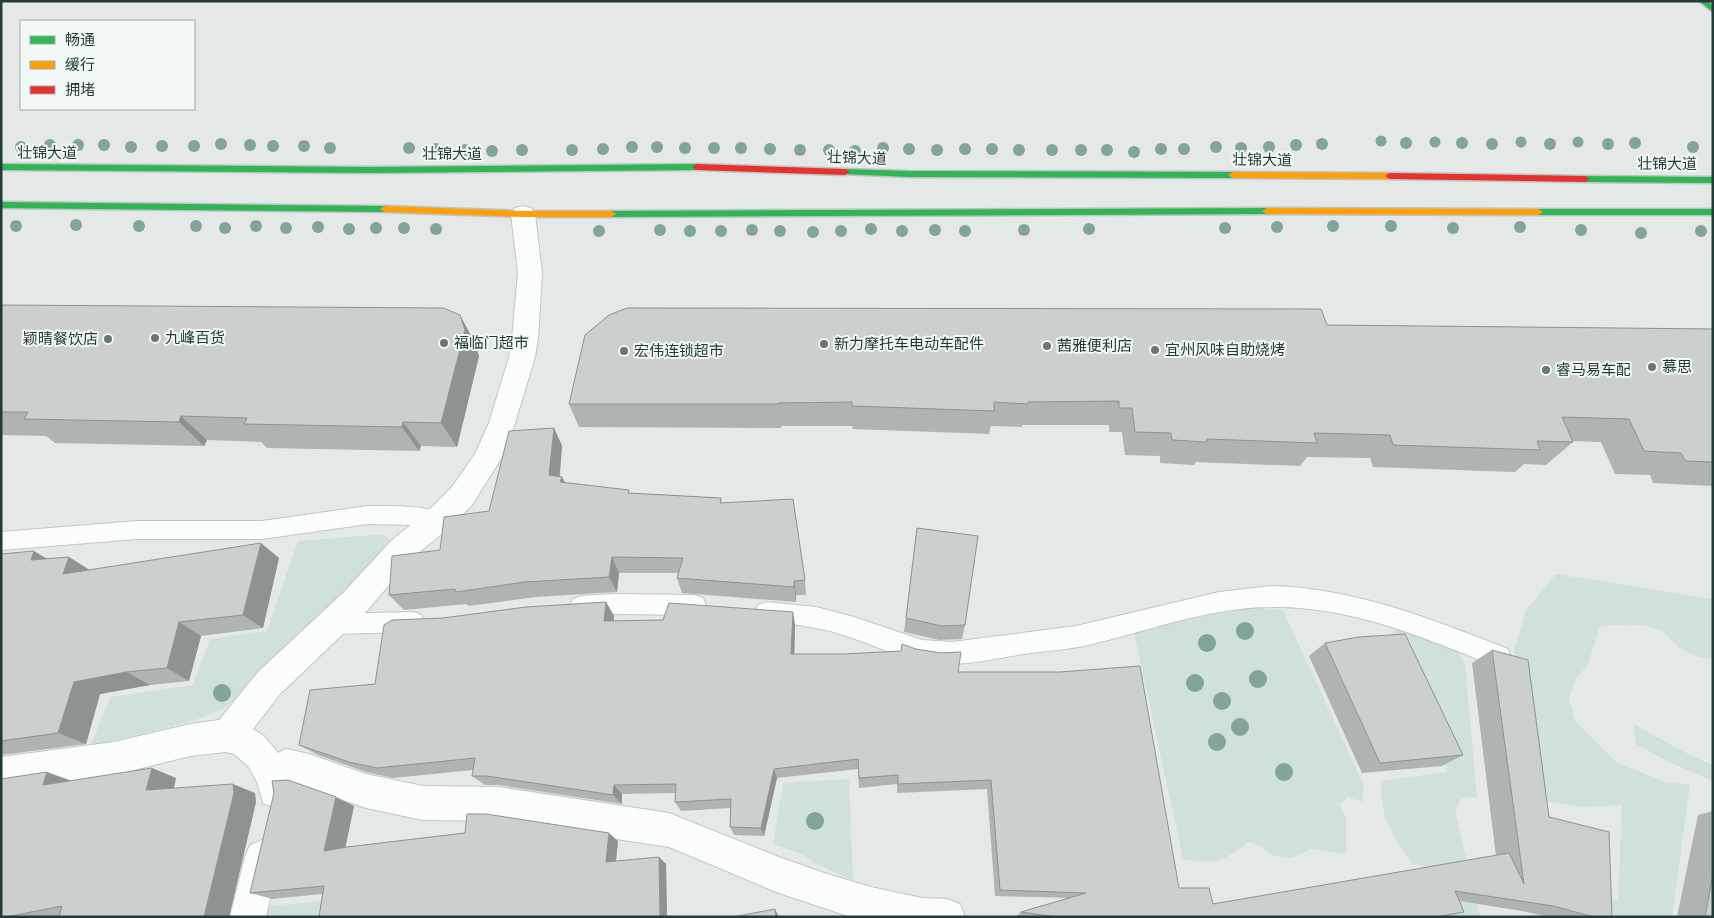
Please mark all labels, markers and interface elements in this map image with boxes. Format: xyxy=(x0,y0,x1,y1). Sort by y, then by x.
legend xyxy=(20,20,195,110)
text: 畅通 xyxy=(65,30,95,48)
text: 缓行 xyxy=(65,55,95,73)
text: 拥堵 xyxy=(65,80,95,98)
street label: 壮锦大道 xyxy=(17,143,77,161)
street label: 壮锦大道 xyxy=(422,144,482,162)
street label: 壮锦大道 xyxy=(827,147,887,167)
street label: 壮锦大道 xyxy=(1232,149,1292,169)
street label: 壮锦大道 xyxy=(1637,154,1697,172)
place label: 九峰百货 xyxy=(165,328,225,346)
place label: 颖晴餐饮店 xyxy=(23,329,98,347)
marker: 九峰百货 xyxy=(149,332,161,344)
marker: 颖晴餐饮店 xyxy=(102,333,114,345)
place label: 福临门超市 xyxy=(454,333,529,351)
place label: 新力摩托车电动车配件 xyxy=(834,334,984,352)
place label: 茜雅便利店 xyxy=(1057,336,1132,354)
marker: 福临门超市 xyxy=(438,337,450,349)
marker: 新力摩托车电动车配件 xyxy=(818,338,830,350)
marker: 茜雅便利店 xyxy=(1041,340,1053,352)
place label: 宜州风味自助烧烤 xyxy=(1165,340,1285,358)
place label: 宏伟连锁超市 xyxy=(634,341,724,359)
marker: 宜州风味自助烧烤 xyxy=(1149,344,1161,356)
marker: 宏伟连锁超市 xyxy=(618,345,630,357)
place label: 慕思 xyxy=(1662,357,1692,375)
place label: 睿马易车配 xyxy=(1556,360,1631,378)
marker: 慕思 xyxy=(1646,361,1658,373)
marker: 睿马易车配 xyxy=(1540,364,1552,376)

